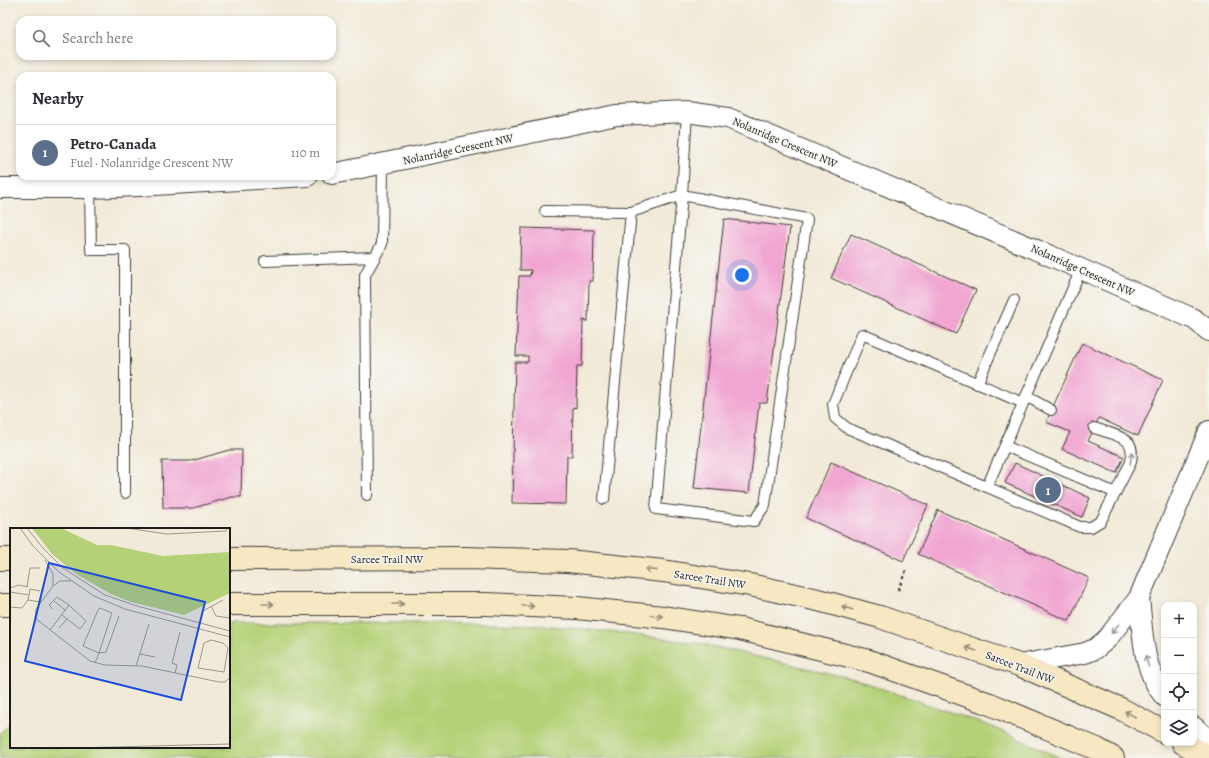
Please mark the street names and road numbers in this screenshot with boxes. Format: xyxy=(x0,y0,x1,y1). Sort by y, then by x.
street label: Nolanridge Crescent NW xyxy=(730,114,840,172)
street label: Nolanridge Crescent NW xyxy=(402,130,515,169)
street label: Nolanridge Crescent NW xyxy=(1028,241,1138,300)
street label: Sarcee Trail NW xyxy=(351,552,424,567)
street label: Sarcee Trail NW xyxy=(673,566,748,593)
street label: Sarcee Trail NW xyxy=(983,647,1057,688)

